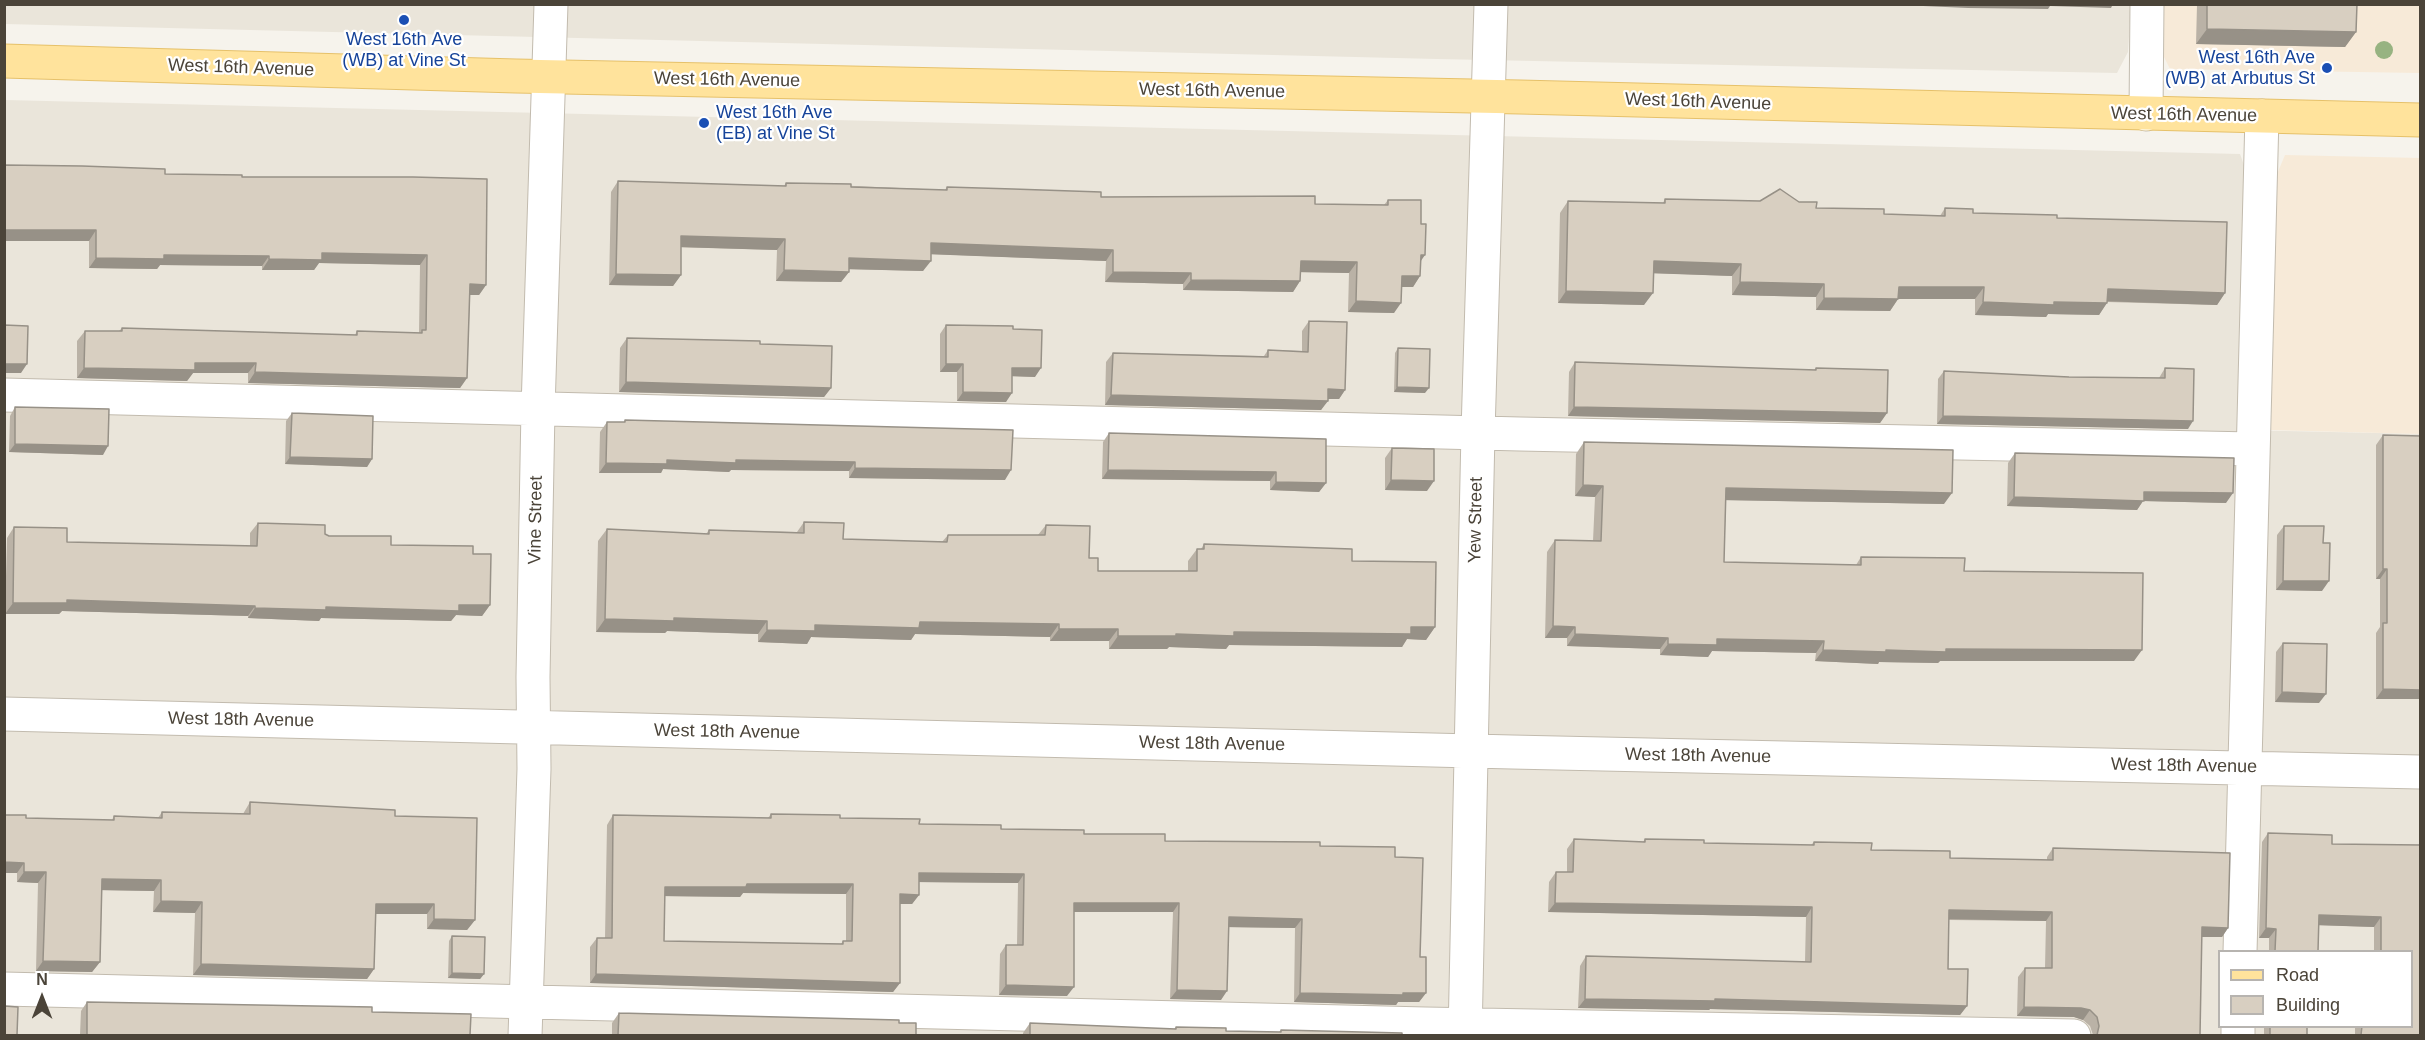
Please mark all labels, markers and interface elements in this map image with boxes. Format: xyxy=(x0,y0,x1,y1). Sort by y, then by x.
marker: West 16th Ave (WB) at Vine St xyxy=(397,13,411,27)
place label: West 16th Ave (WB) at Vine St xyxy=(342,29,466,72)
place label: West 16th Ave (WB) at Arbutus St xyxy=(2165,47,2315,90)
street label: West 16th Avenue xyxy=(167,55,315,81)
marker: West 16th Ave (WB) at Arbutus St xyxy=(2320,61,2334,75)
street label: West 16th Avenue xyxy=(654,68,800,92)
street label: West 16th Avenue xyxy=(1139,79,1285,103)
street label: West 16th Avenue xyxy=(1624,89,1772,115)
place label: West 16th Ave (EB) at Vine St xyxy=(716,102,835,144)
street label: West 16th Avenue xyxy=(2111,103,2257,127)
marker: West 16th Ave (EB) at Vine St xyxy=(697,116,711,130)
street label: Vine Street xyxy=(524,475,548,565)
street label: Yew Street xyxy=(1464,477,1488,563)
street label: West 18th Avenue xyxy=(168,708,314,732)
street label: West 18th Avenue xyxy=(654,720,800,744)
street label: West 18th Avenue xyxy=(1139,732,1285,756)
street label: West 18th Avenue xyxy=(1625,744,1771,768)
street label: West 18th Avenue xyxy=(2111,754,2257,778)
legend xyxy=(2218,950,2413,1028)
text: Road xyxy=(2276,965,2319,985)
north arrow xyxy=(12,968,72,1028)
text: N xyxy=(36,971,48,988)
text: Building xyxy=(2276,995,2340,1015)

